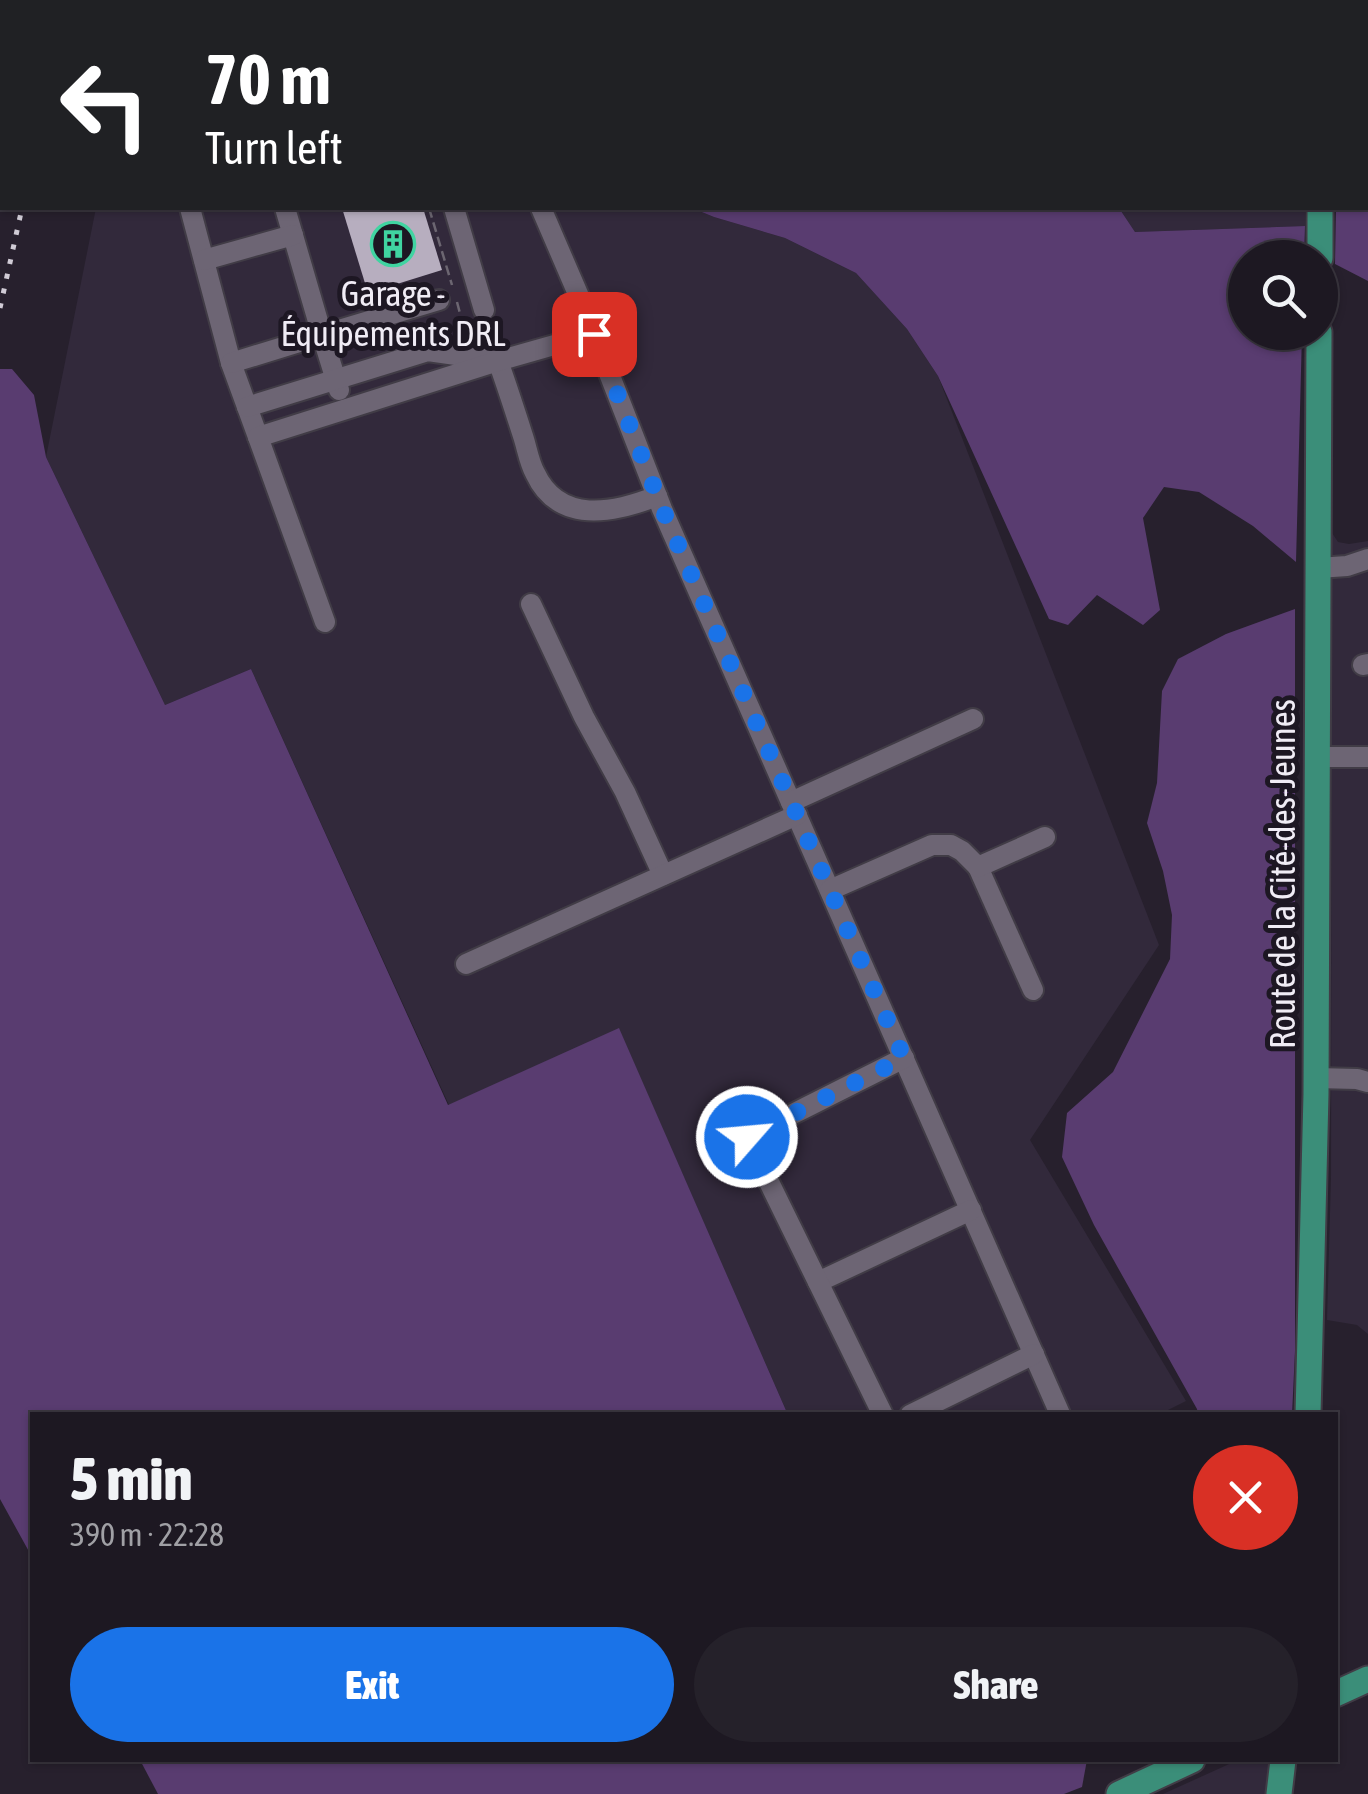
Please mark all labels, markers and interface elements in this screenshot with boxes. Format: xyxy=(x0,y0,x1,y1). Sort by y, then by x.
text: 70 m xyxy=(205,39,331,119)
icon: left xyxy=(40,40,170,170)
text: Turn left xyxy=(205,122,343,174)
building icon: Garage - Équipements DRL xyxy=(370,221,416,267)
map controls xyxy=(1228,240,1338,350)
button: search xyxy=(1228,240,1338,350)
place label: Garage - Équipements DRL xyxy=(281,273,506,353)
pin xyxy=(552,292,637,377)
icon: arrive xyxy=(567,307,622,362)
street label: Route de la Cité-des-Jeunes xyxy=(1262,699,1302,1049)
position arrow xyxy=(695,1085,799,1189)
text: 5 min xyxy=(70,1444,193,1513)
button: close xyxy=(1193,1445,1298,1550)
text: 390 m · 22:28 xyxy=(70,1516,224,1553)
button: Exit xyxy=(70,1627,674,1742)
button: Share xyxy=(694,1627,1298,1742)

